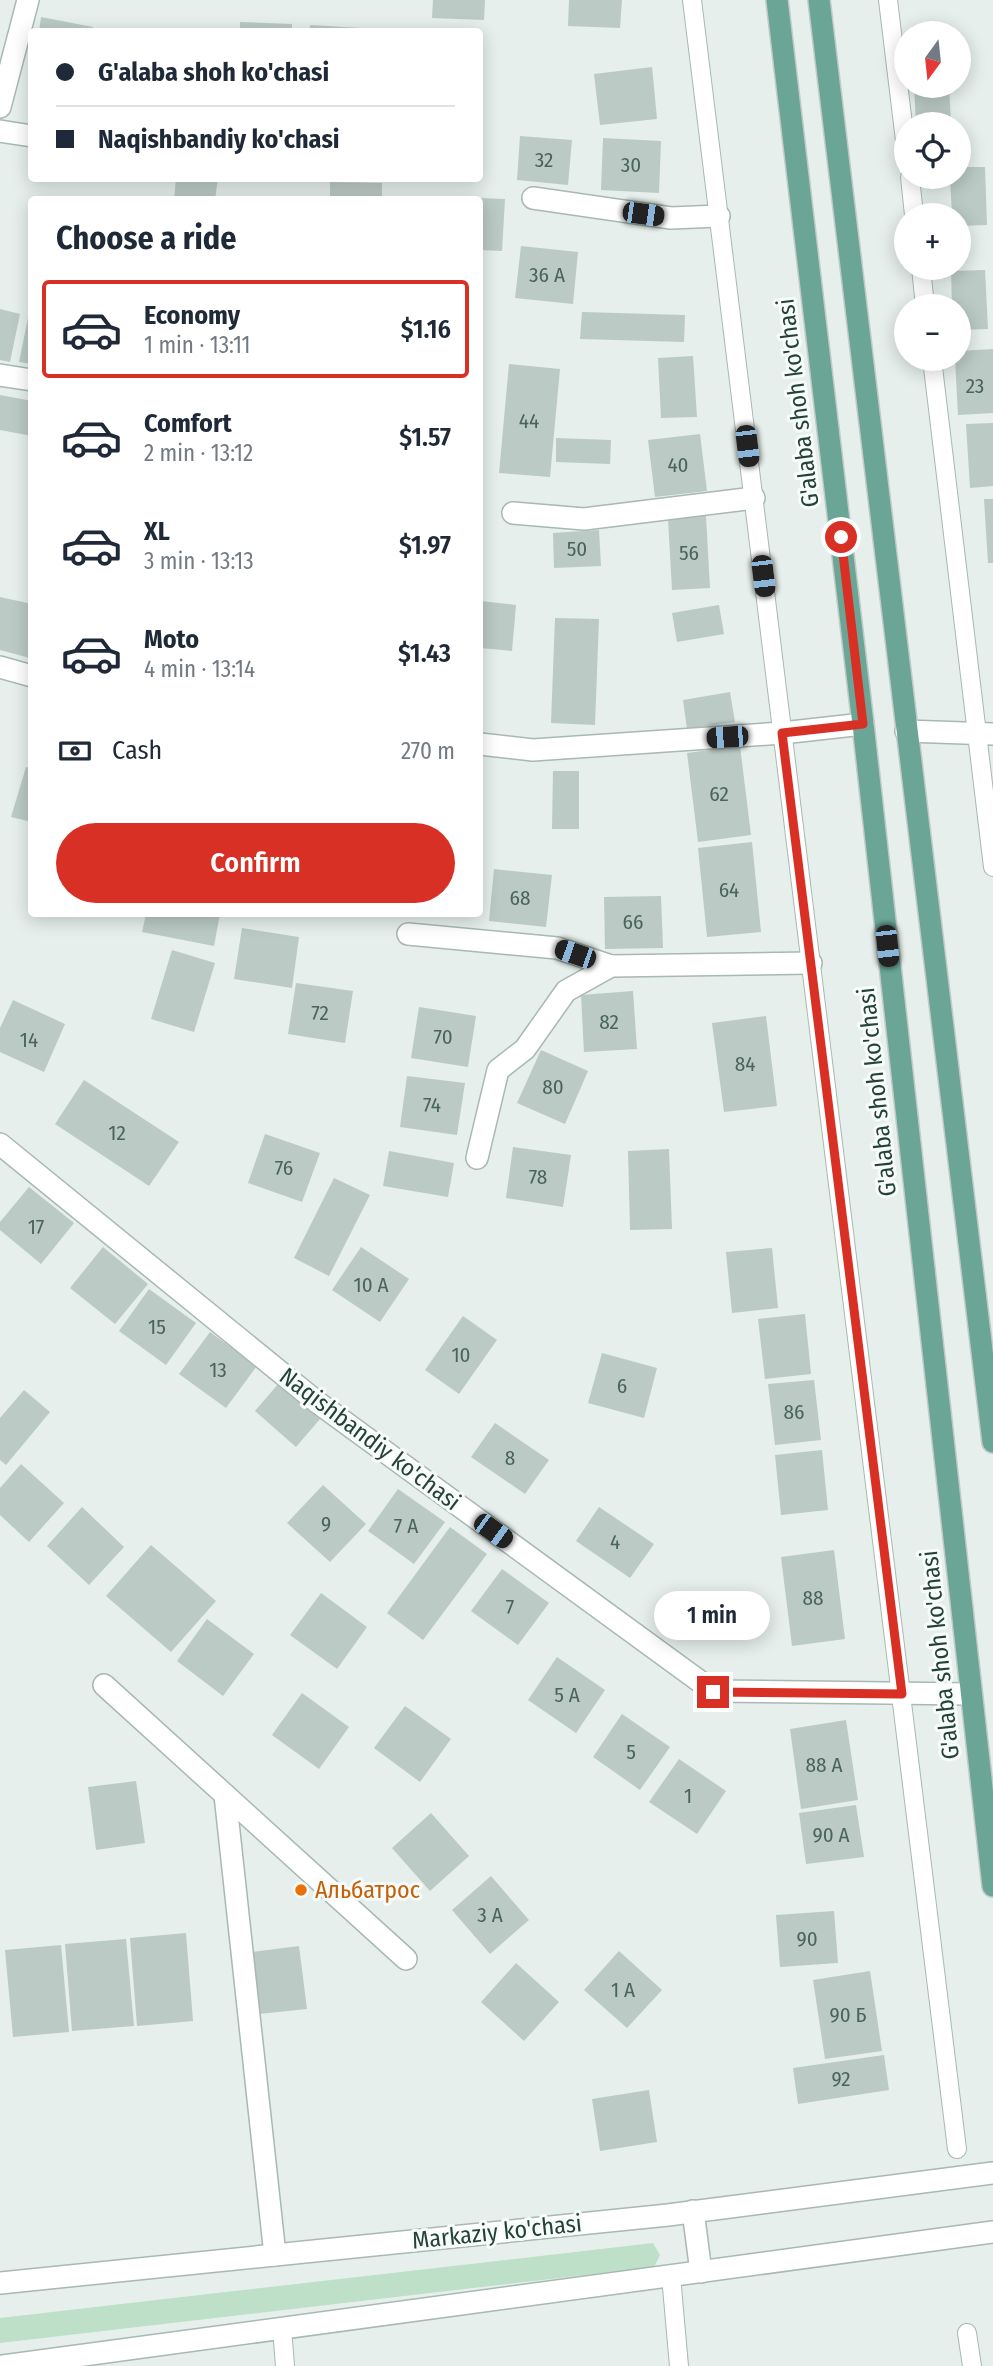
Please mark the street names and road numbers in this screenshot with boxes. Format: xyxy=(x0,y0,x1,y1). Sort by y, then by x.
street label: G'alaba shoh ko'chasi xyxy=(771,297,825,509)
street label: G'alaba shoh ko'chasi xyxy=(852,986,902,1198)
street label: Naqishbandiy ko'chasi xyxy=(274,1362,466,1516)
street label: G'alaba shoh ko'chasi xyxy=(915,1549,965,1761)
street label: Markaziy ko'chasi xyxy=(411,2209,583,2255)

